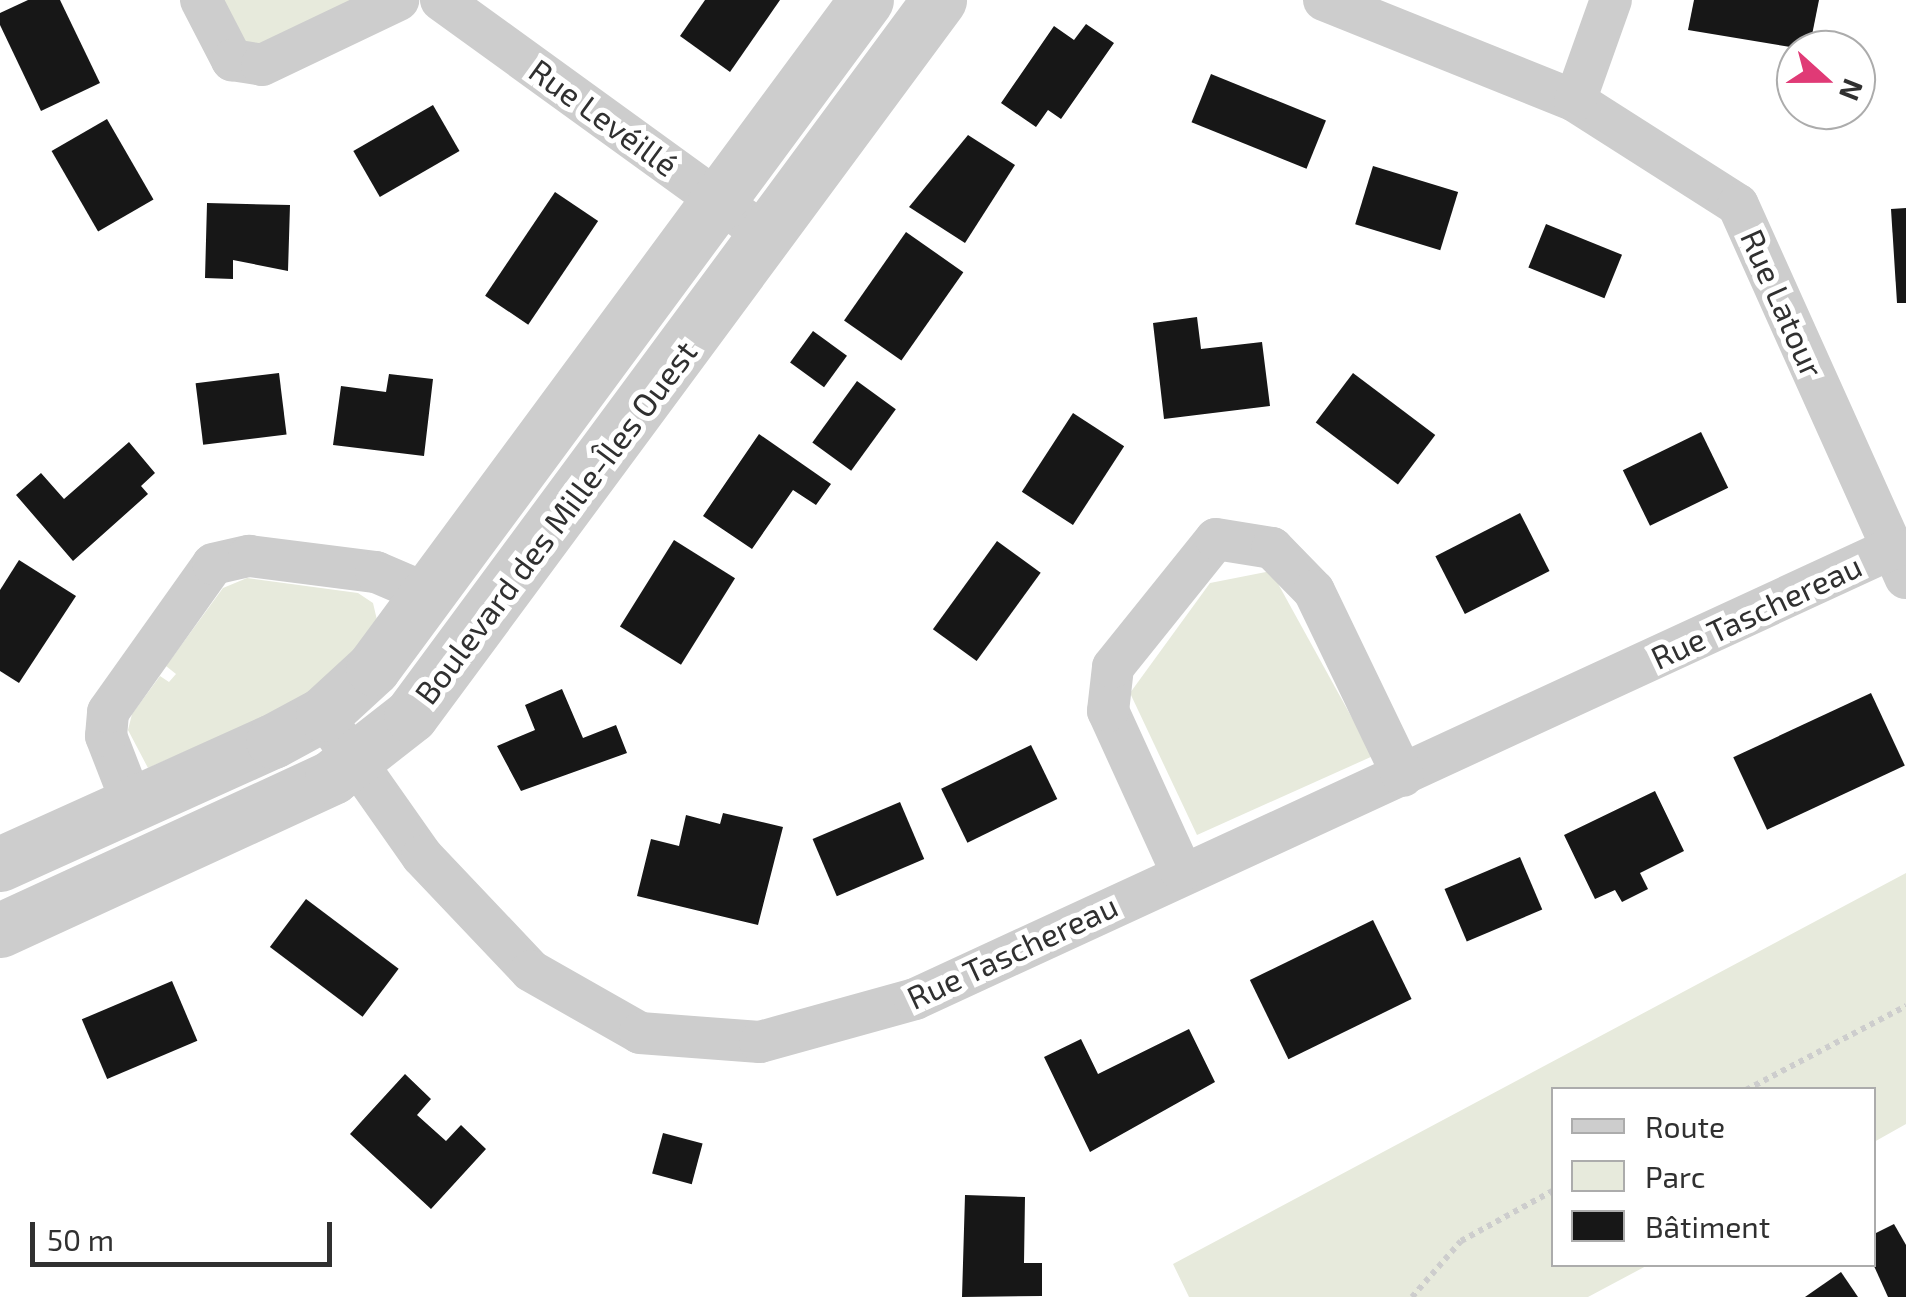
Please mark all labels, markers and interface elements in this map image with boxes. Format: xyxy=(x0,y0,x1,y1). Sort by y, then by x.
north arrow xyxy=(1776,30,1876,130)
street label: Rue Levéillé xyxy=(522,50,686,184)
text: N xyxy=(1833,75,1872,106)
street label: Rue Latour xyxy=(1733,223,1833,383)
street label: Boulevard des Mille-Îles Ouest xyxy=(406,333,704,711)
street label: Rue Taschereau xyxy=(1644,545,1868,677)
street label: Rue Taschereau xyxy=(900,885,1124,1017)
legend xyxy=(1551,1087,1876,1267)
text: Route xyxy=(1645,1108,1725,1144)
text: Parc xyxy=(1645,1158,1705,1194)
scale bar xyxy=(35,1202,338,1264)
text: Bâtiment xyxy=(1645,1208,1770,1244)
text: 50 m xyxy=(47,1221,114,1257)

